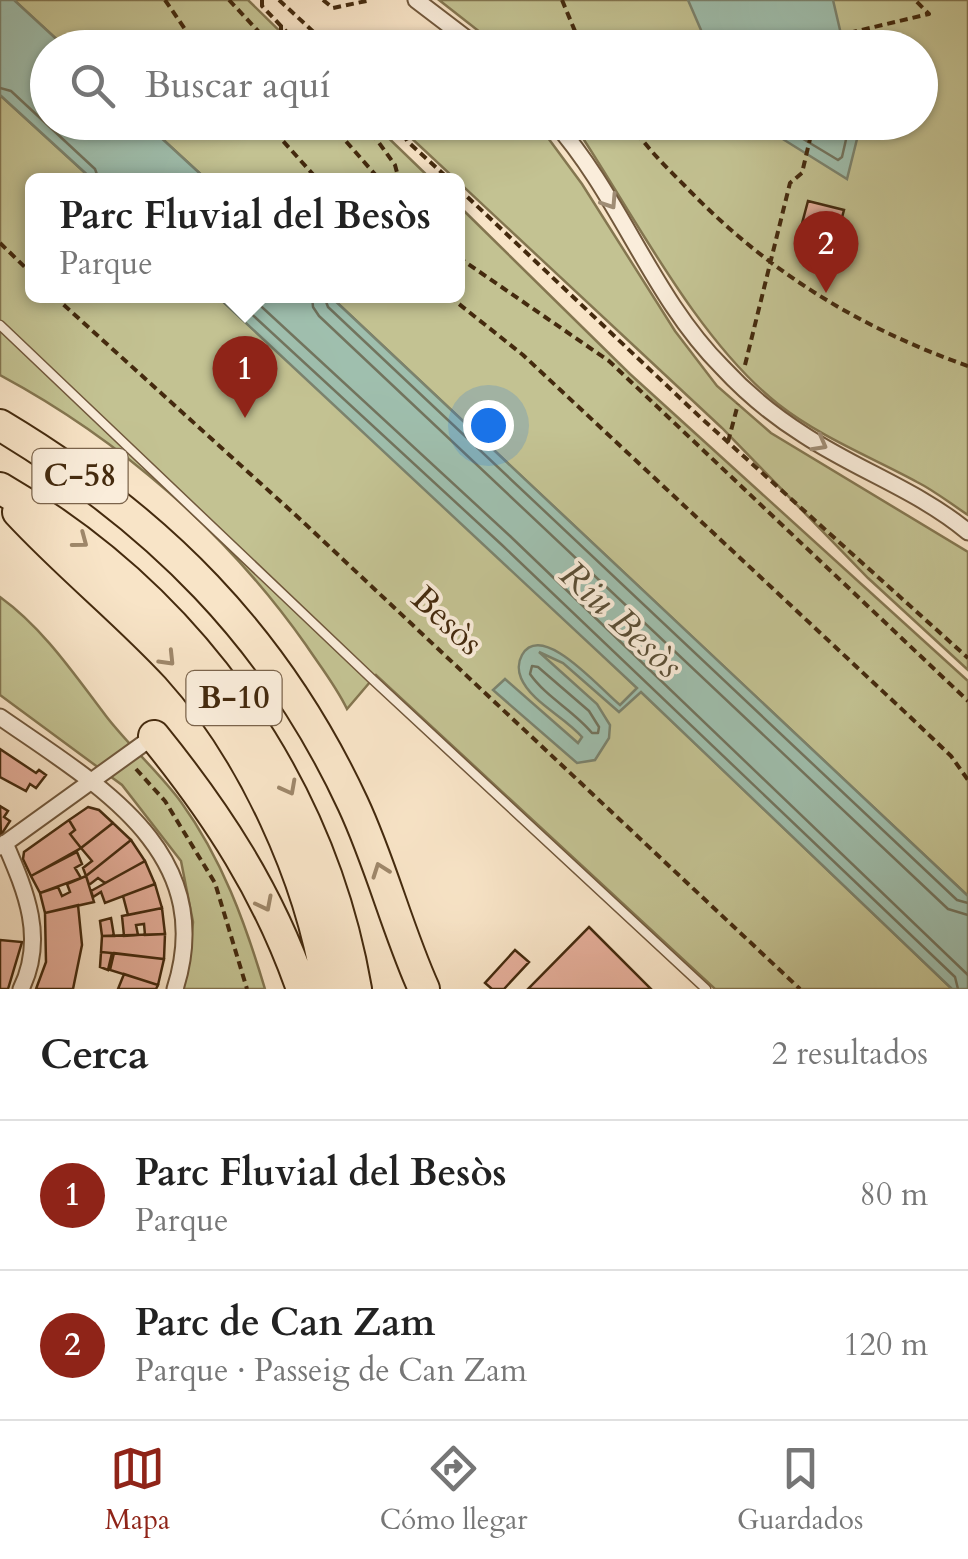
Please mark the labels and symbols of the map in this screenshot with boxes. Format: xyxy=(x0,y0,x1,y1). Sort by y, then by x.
one-way arrow xyxy=(598,191,617,209)
pin: 2 xyxy=(794,210,858,293)
pin: 1 xyxy=(212,336,278,418)
your location xyxy=(463,400,514,451)
one-way arrow xyxy=(809,432,827,452)
road number: C-58 xyxy=(32,449,128,503)
one-way arrow xyxy=(70,530,88,547)
water label: Riu Besòs xyxy=(548,550,694,691)
street label: Besòs xyxy=(401,575,493,667)
one-way arrow xyxy=(156,647,174,666)
road number: B-10 xyxy=(186,671,282,725)
one-way arrow xyxy=(277,777,296,795)
one-way arrow xyxy=(372,862,392,880)
one-way arrow xyxy=(253,893,272,911)

